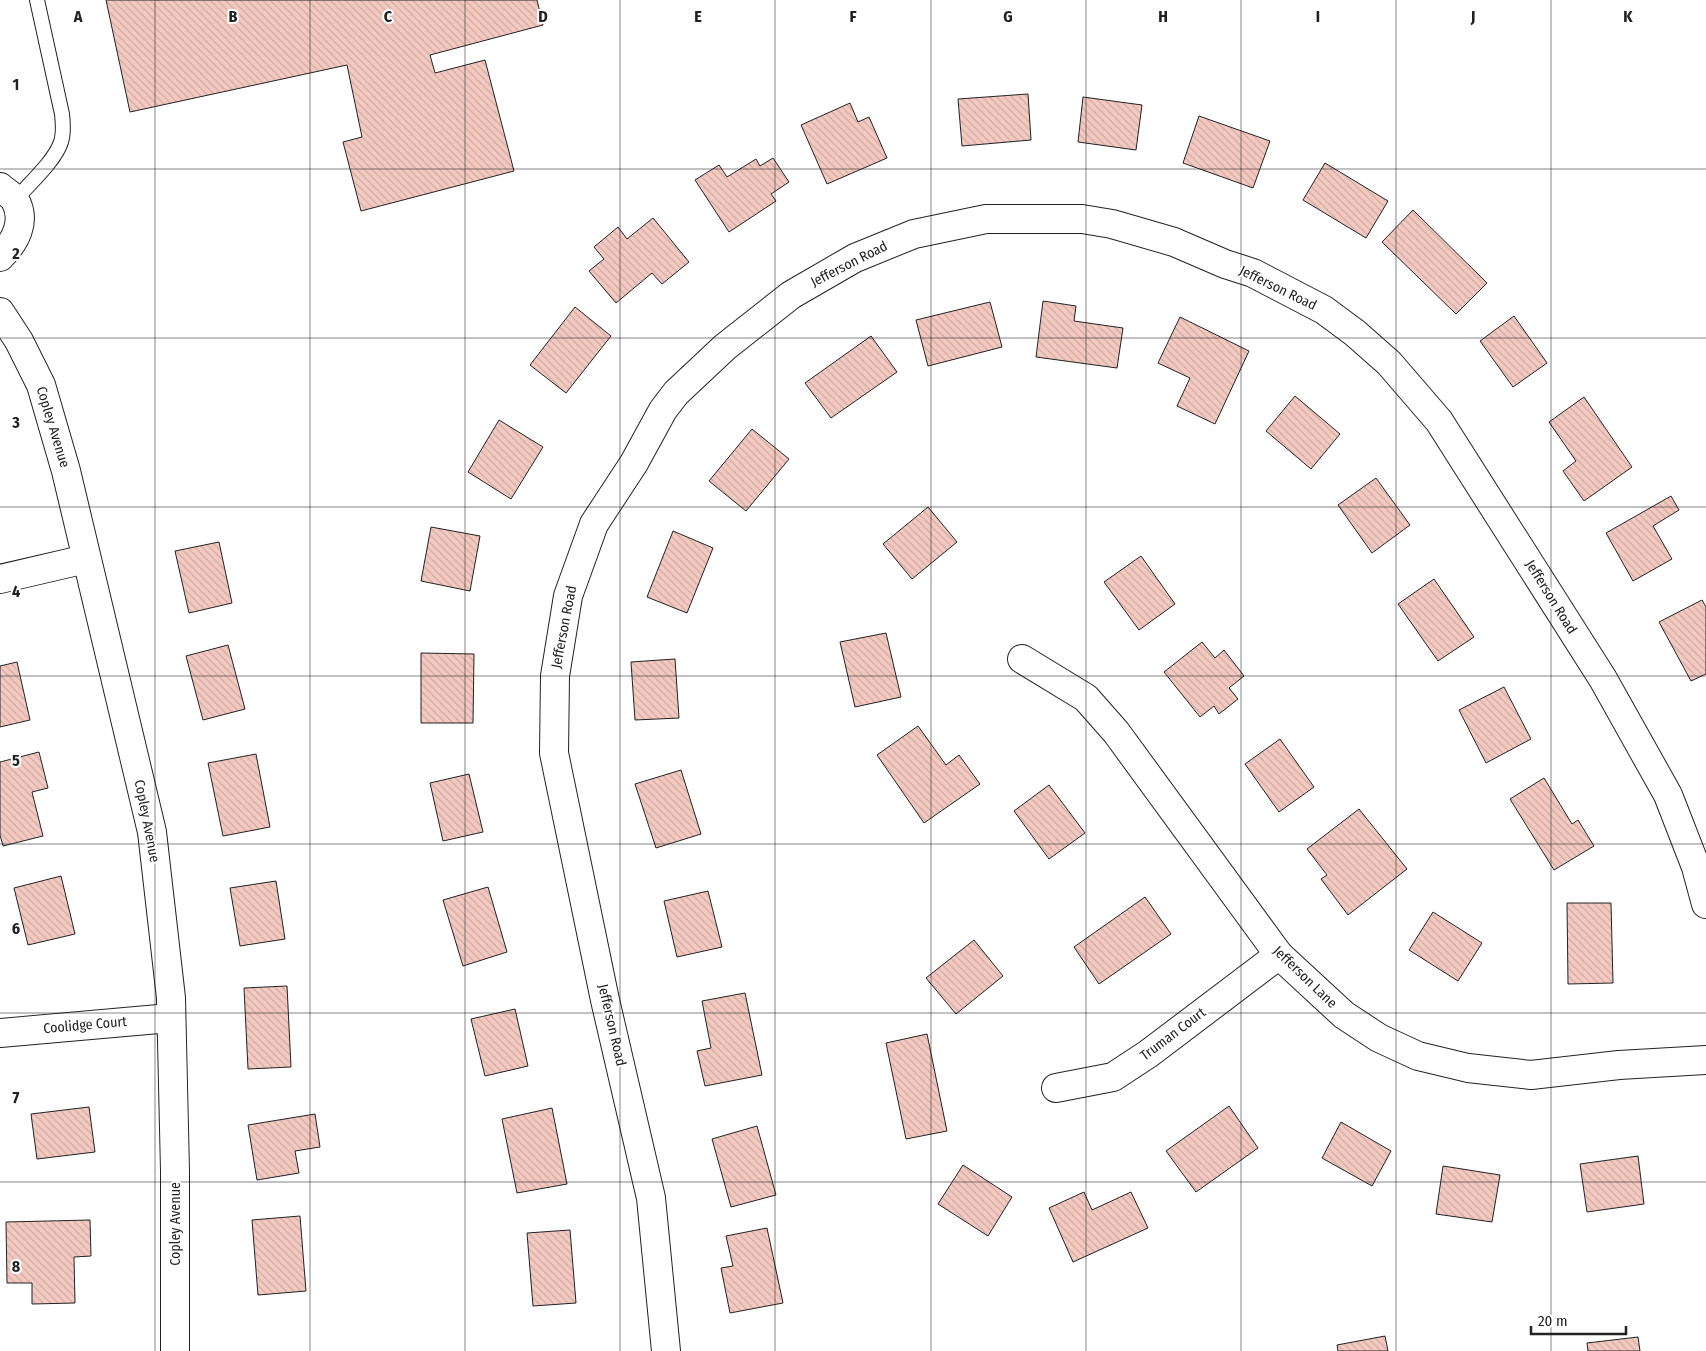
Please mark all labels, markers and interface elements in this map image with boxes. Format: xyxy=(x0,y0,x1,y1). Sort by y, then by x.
text: A xyxy=(73,7,83,26)
text: B xyxy=(229,7,238,26)
text: C xyxy=(384,7,393,26)
text: D xyxy=(538,7,548,26)
text: E xyxy=(694,7,702,26)
text: F xyxy=(849,7,857,26)
text: G xyxy=(1003,7,1013,26)
text: H xyxy=(1158,7,1168,26)
text: I xyxy=(1316,7,1320,26)
text: J xyxy=(1470,7,1475,26)
text: K xyxy=(1623,7,1633,26)
text: 1 xyxy=(13,75,19,94)
street label: Jefferson Road xyxy=(808,237,890,291)
text: 2 xyxy=(11,244,20,263)
street label: Jefferson Road xyxy=(1237,262,1319,314)
street label: Copley Avenue xyxy=(33,384,73,470)
text: 3 xyxy=(11,413,20,432)
street label: Jefferson Road xyxy=(1522,557,1580,637)
text: 4 xyxy=(12,582,20,601)
street label: Jefferson Road xyxy=(548,584,580,670)
text: 5 xyxy=(12,751,20,770)
street label: Copley Avenue xyxy=(131,778,163,864)
text: 6 xyxy=(12,919,20,938)
street label: Jefferson Lane xyxy=(1270,942,1340,1012)
street label: Jefferson Road xyxy=(594,982,630,1068)
street label: Truman Court xyxy=(1137,1004,1209,1064)
street label: Coolidge Court xyxy=(42,1013,128,1037)
text: 7 xyxy=(13,1088,20,1107)
street label: Copley Avenue xyxy=(167,1182,184,1266)
text: 8 xyxy=(12,1257,21,1276)
scale bar xyxy=(1531,1304,1626,1336)
text: 20 m xyxy=(1538,1312,1568,1330)

